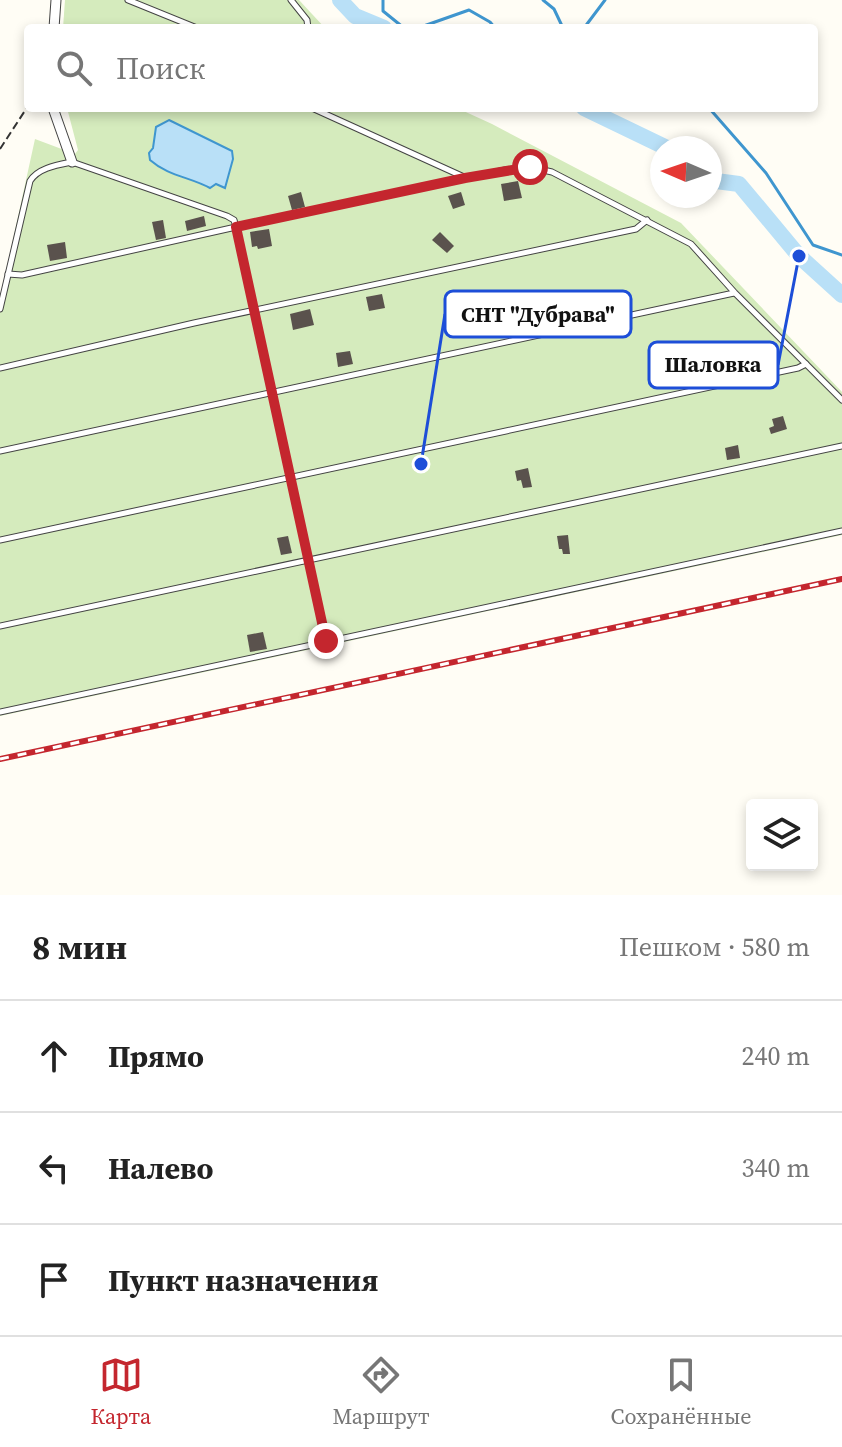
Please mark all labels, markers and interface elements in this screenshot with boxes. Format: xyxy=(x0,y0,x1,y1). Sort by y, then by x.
search box xyxy=(24,24,818,112)
icon: search xyxy=(52,46,96,90)
text: Поиск xyxy=(116,48,205,89)
north arrow xyxy=(650,136,722,208)
route start xyxy=(512,149,548,185)
callout: СНТ "Дубрава" xyxy=(445,291,631,337)
text: СНТ "Дубрава" xyxy=(461,299,615,329)
callout: Шаловка xyxy=(649,342,778,388)
text: Шаловка xyxy=(665,349,762,379)
route end xyxy=(308,623,344,659)
map controls xyxy=(746,799,818,871)
button: layers xyxy=(746,799,818,871)
text: 8 мин xyxy=(32,924,127,970)
text: Пешком · 580 m xyxy=(619,929,810,965)
icon: ahead xyxy=(32,1034,76,1078)
text: Прямо xyxy=(108,1036,204,1077)
text: 240 m xyxy=(742,1038,810,1074)
icon: left xyxy=(32,1146,76,1190)
text: Налево xyxy=(108,1148,213,1189)
text: 340 m xyxy=(742,1150,810,1186)
icon: arrive xyxy=(32,1258,76,1302)
text: Пункт назначения xyxy=(108,1260,378,1301)
tab: Карта xyxy=(91,1353,151,1431)
tab: Маршрут xyxy=(332,1353,430,1431)
tab: Сохранённые xyxy=(611,1353,751,1431)

